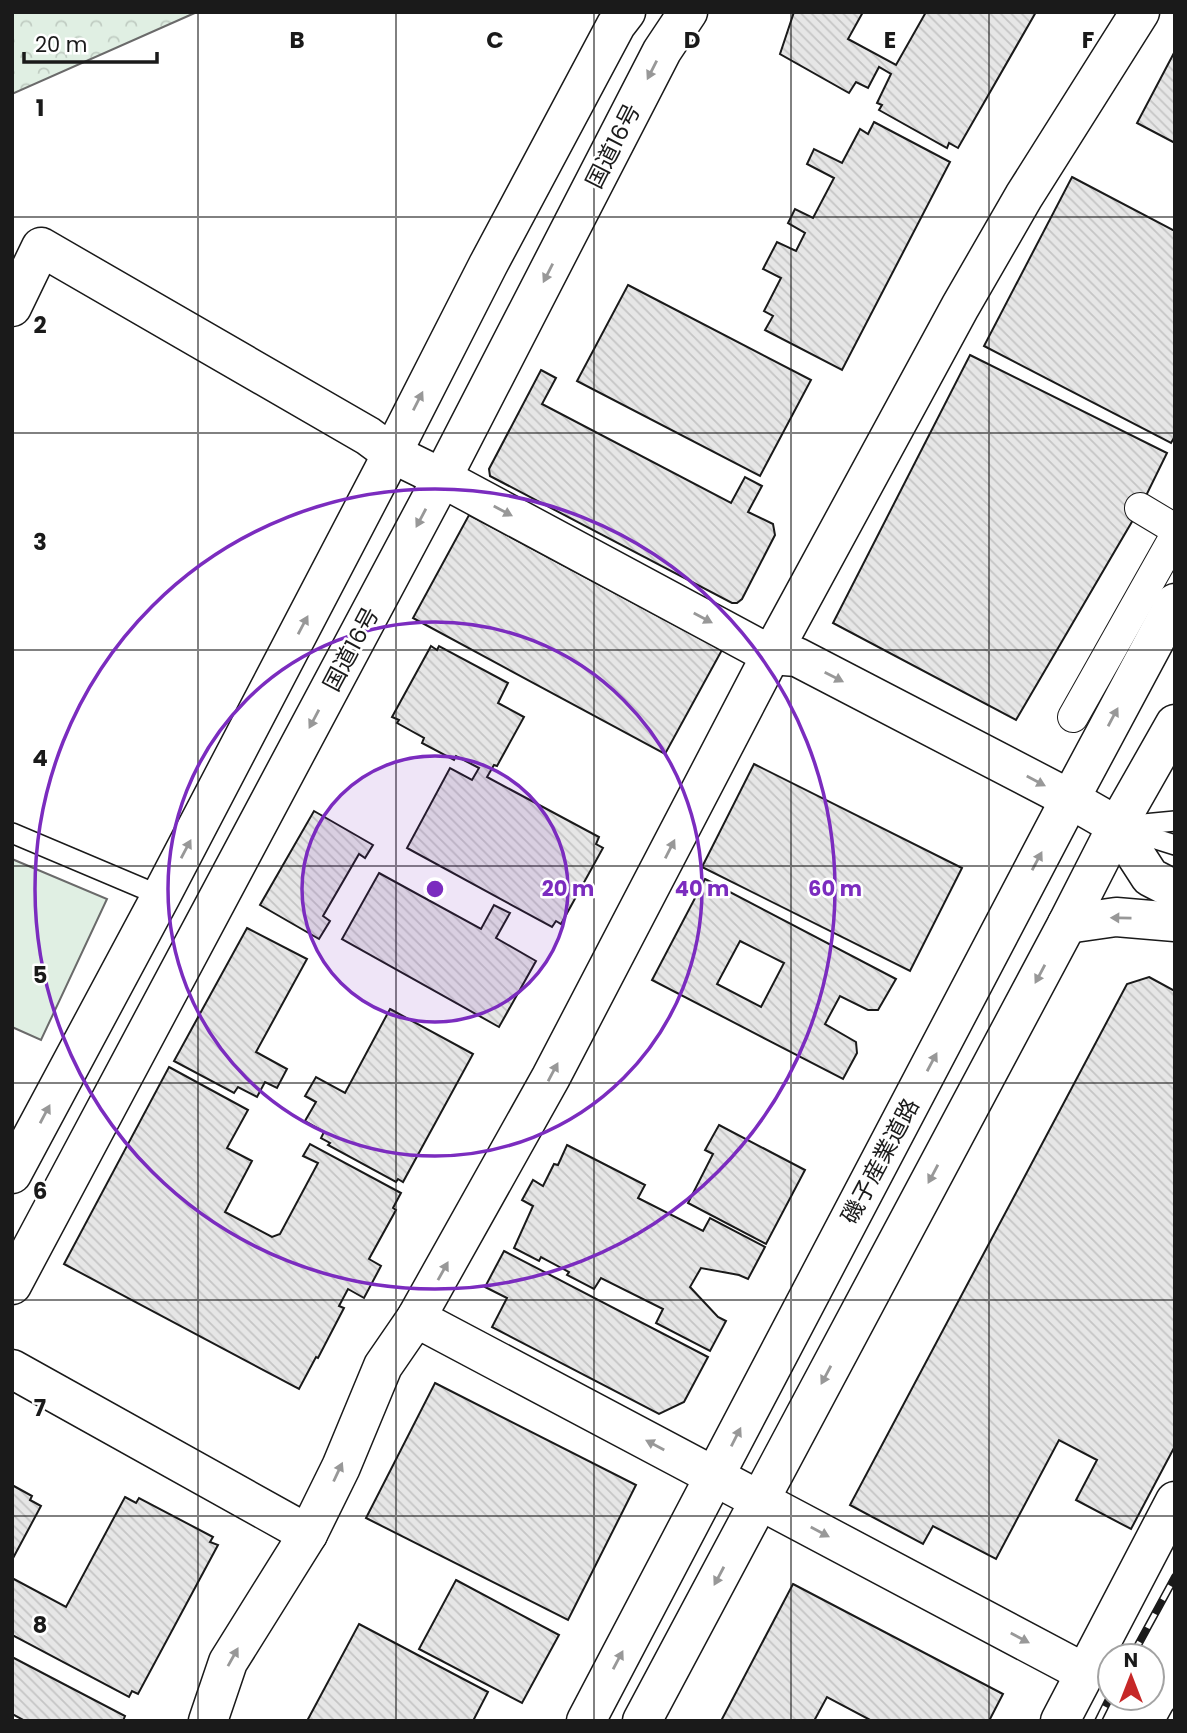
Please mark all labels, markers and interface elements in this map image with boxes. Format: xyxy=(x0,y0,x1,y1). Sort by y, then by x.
scale bar xyxy=(24,21,158,65)
text: B xyxy=(289,24,305,56)
text: C xyxy=(486,24,504,56)
text: D xyxy=(684,24,700,56)
text: E xyxy=(884,24,896,56)
text: F xyxy=(1082,24,1094,56)
text: 20 m xyxy=(35,30,88,59)
one-way arrow xyxy=(646,60,658,80)
text: 1 xyxy=(36,92,44,124)
street label: 国道16号 xyxy=(578,98,648,194)
one-way arrow xyxy=(543,263,555,283)
text: 2 xyxy=(33,309,47,341)
one-way arrow xyxy=(412,391,423,411)
one-way arrow xyxy=(493,504,513,516)
one-way arrow xyxy=(415,508,427,528)
text: 3 xyxy=(33,526,47,558)
street label: 国道16号 xyxy=(316,601,386,697)
one-way arrow xyxy=(693,612,713,624)
one-way arrow xyxy=(297,615,309,635)
one-way arrow xyxy=(824,671,844,682)
one-way arrow xyxy=(1108,707,1119,727)
one-way arrow xyxy=(308,709,320,729)
text: 4 xyxy=(32,742,48,774)
one-way arrow xyxy=(1026,776,1046,787)
one-way arrow xyxy=(180,838,192,858)
one-way arrow xyxy=(664,839,675,859)
one-way arrow xyxy=(1031,850,1043,870)
text: 20 m xyxy=(542,874,594,903)
text: 40 m xyxy=(675,874,729,903)
text: 60 m xyxy=(808,874,862,903)
centre of rings xyxy=(423,877,447,901)
one-way arrow xyxy=(1110,913,1132,924)
text: 5 xyxy=(33,959,47,991)
one-way arrow xyxy=(1035,964,1046,984)
one-way arrow xyxy=(926,1052,937,1072)
one-way arrow xyxy=(547,1062,559,1082)
street label: 磯子産業道路 xyxy=(833,1093,927,1229)
one-way arrow xyxy=(39,1104,50,1124)
one-way arrow xyxy=(927,1165,939,1184)
text: 6 xyxy=(33,1175,47,1207)
one-way arrow xyxy=(437,1261,449,1281)
one-way arrow xyxy=(820,1365,832,1385)
text: 7 xyxy=(34,1392,46,1424)
one-way arrow xyxy=(729,1427,741,1447)
one-way arrow xyxy=(645,1439,665,1450)
one-way arrow xyxy=(332,1462,344,1482)
one-way arrow xyxy=(810,1525,830,1537)
one-way arrow xyxy=(713,1566,725,1586)
text: 8 xyxy=(33,1609,47,1641)
one-way arrow xyxy=(1011,1632,1031,1644)
north arrow xyxy=(1096,1642,1166,1712)
one-way arrow xyxy=(226,1647,238,1667)
text: N xyxy=(1124,1647,1138,1674)
one-way arrow xyxy=(612,1650,624,1670)

